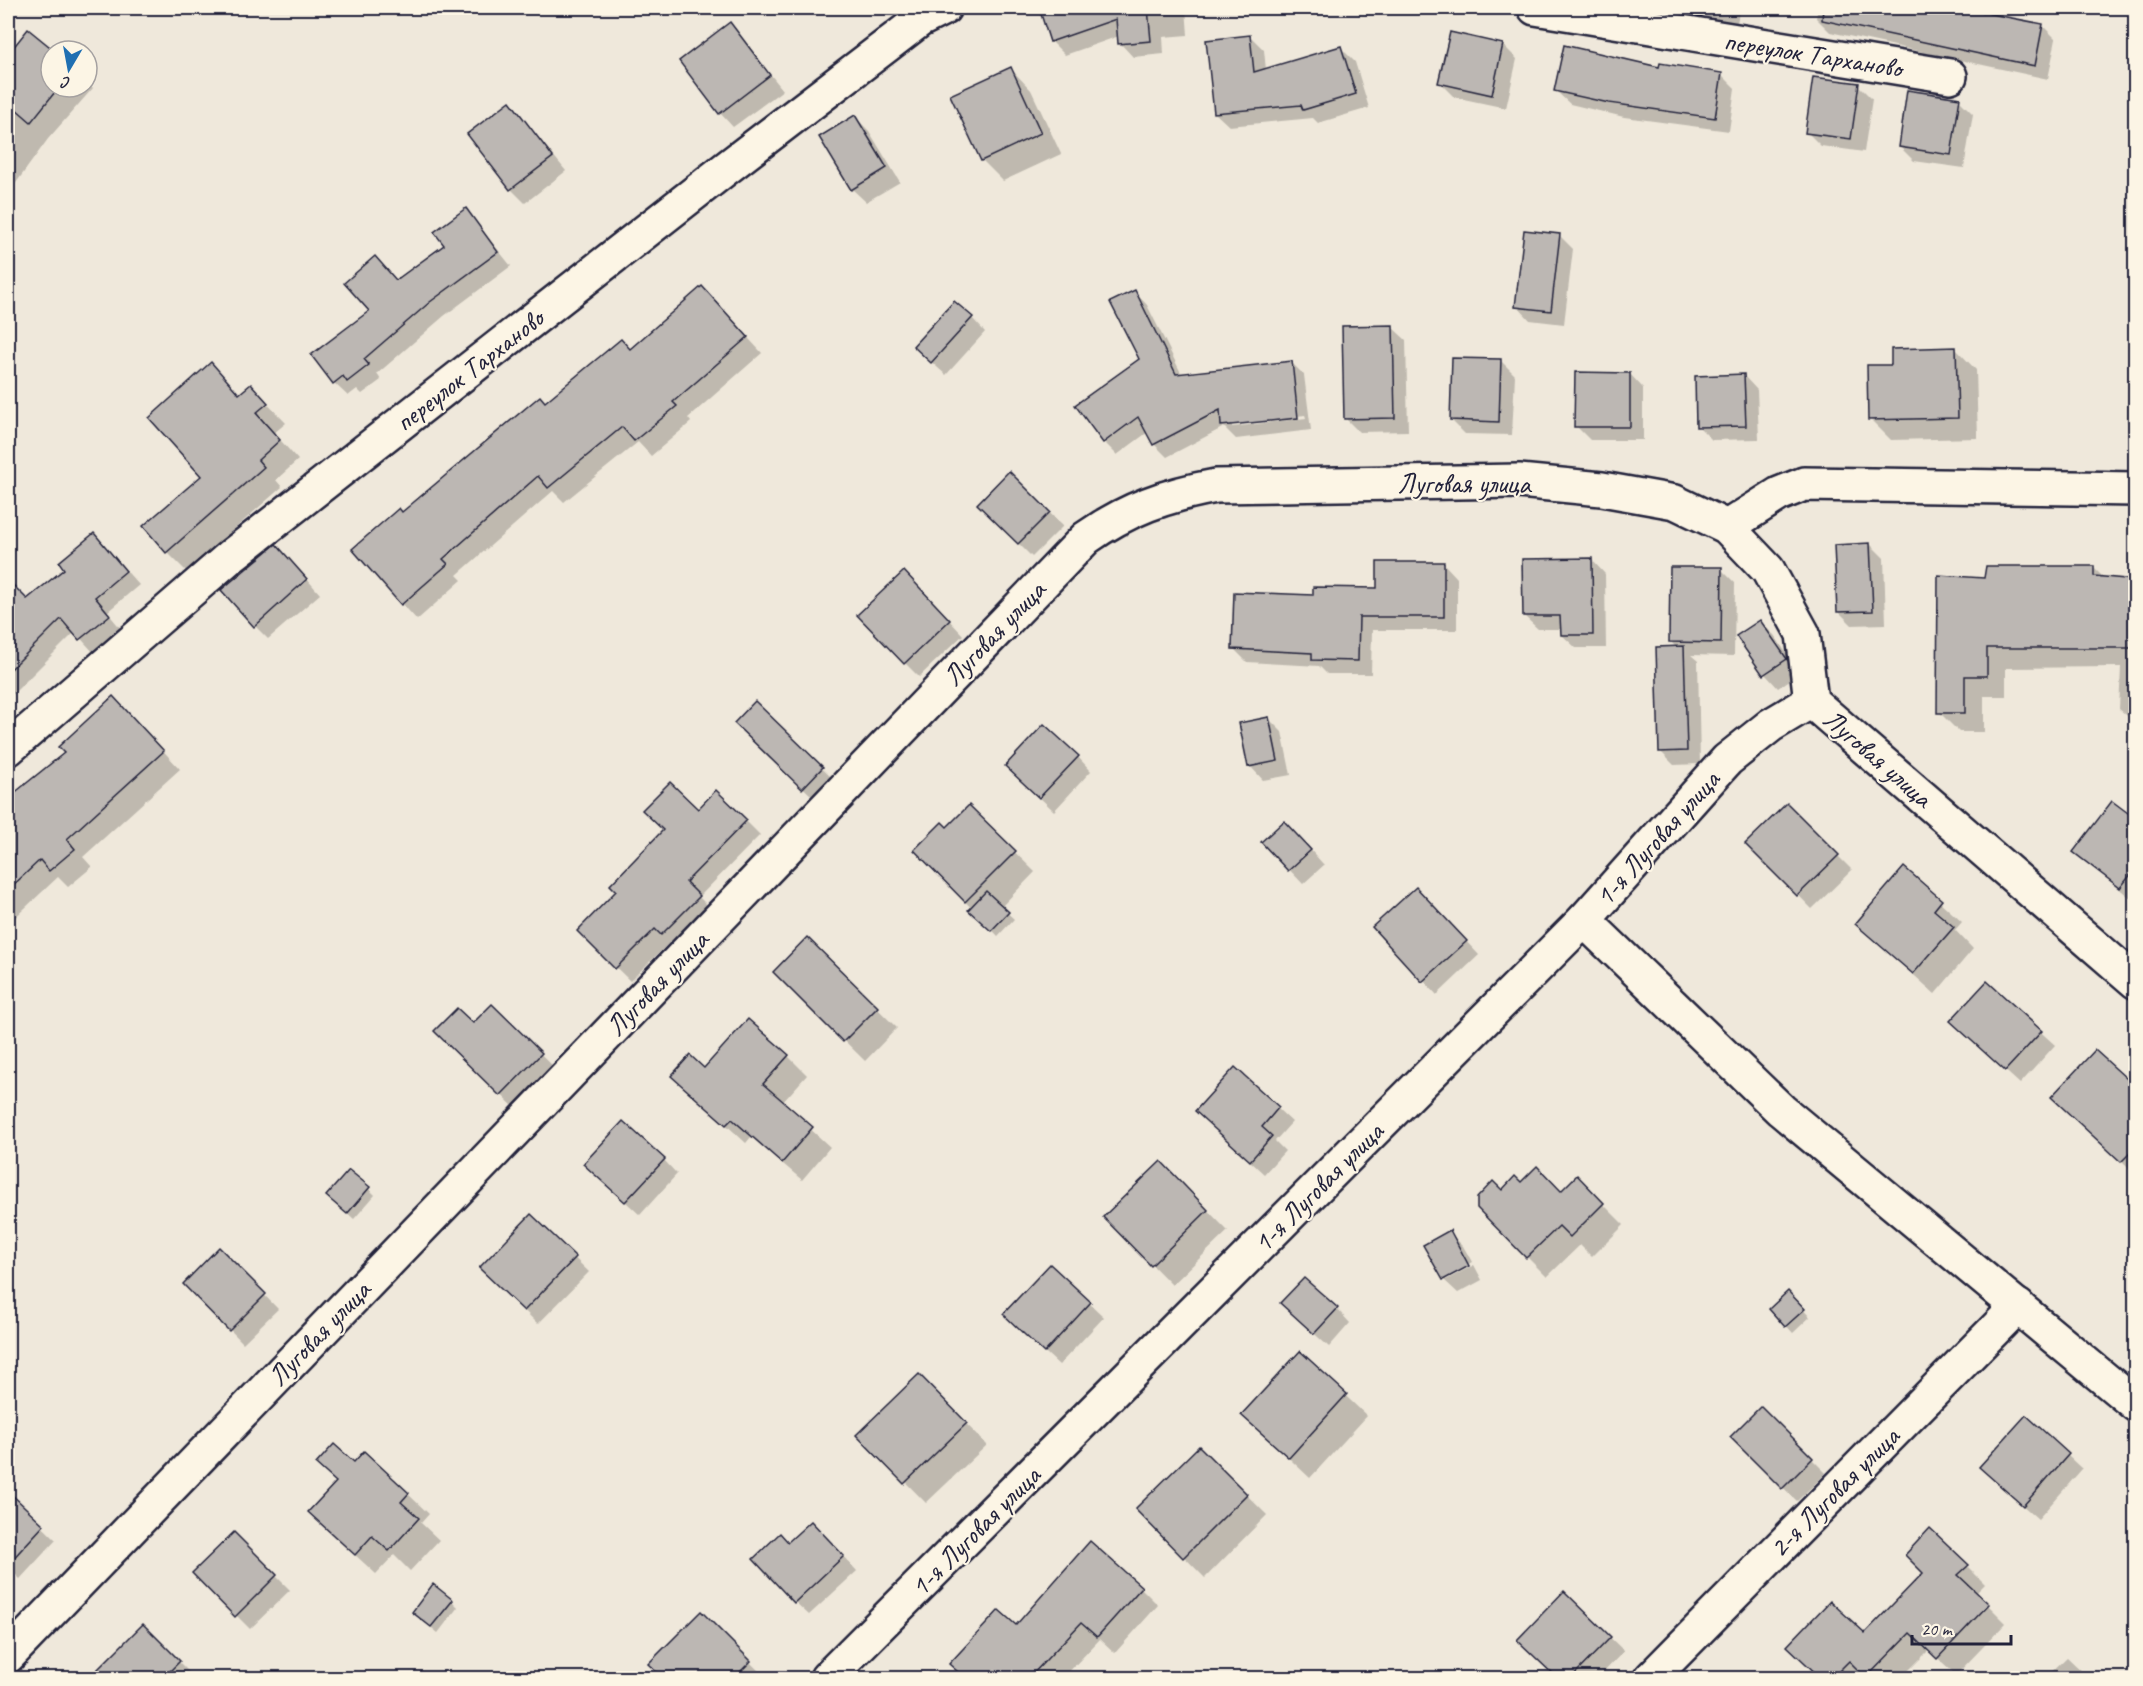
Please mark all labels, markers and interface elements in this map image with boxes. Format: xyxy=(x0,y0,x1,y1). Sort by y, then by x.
street label: переулок Тарханово xyxy=(1722,23,1907,86)
north arrow xyxy=(39,39,99,99)
text: С xyxy=(59,72,72,93)
street label: переулок Тарханово xyxy=(387,299,553,439)
street label: Луговая улица xyxy=(1397,466,1532,501)
street label: Луговая улица xyxy=(935,572,1054,693)
street label: Луговая улица xyxy=(1816,701,1941,816)
street label: 1-я Луговая улица xyxy=(1587,762,1728,913)
street label: Луговая улица xyxy=(598,922,717,1043)
street label: 1-я Луговая улица xyxy=(1245,1113,1392,1260)
street label: Луговая улица xyxy=(260,1272,379,1393)
street label: 2-я Луговая улица xyxy=(1761,1418,1908,1565)
street label: 1-я Луговая улица xyxy=(902,1457,1049,1604)
scale bar xyxy=(1912,1608,2011,1646)
text: 20 m xyxy=(1921,1618,1954,1640)

